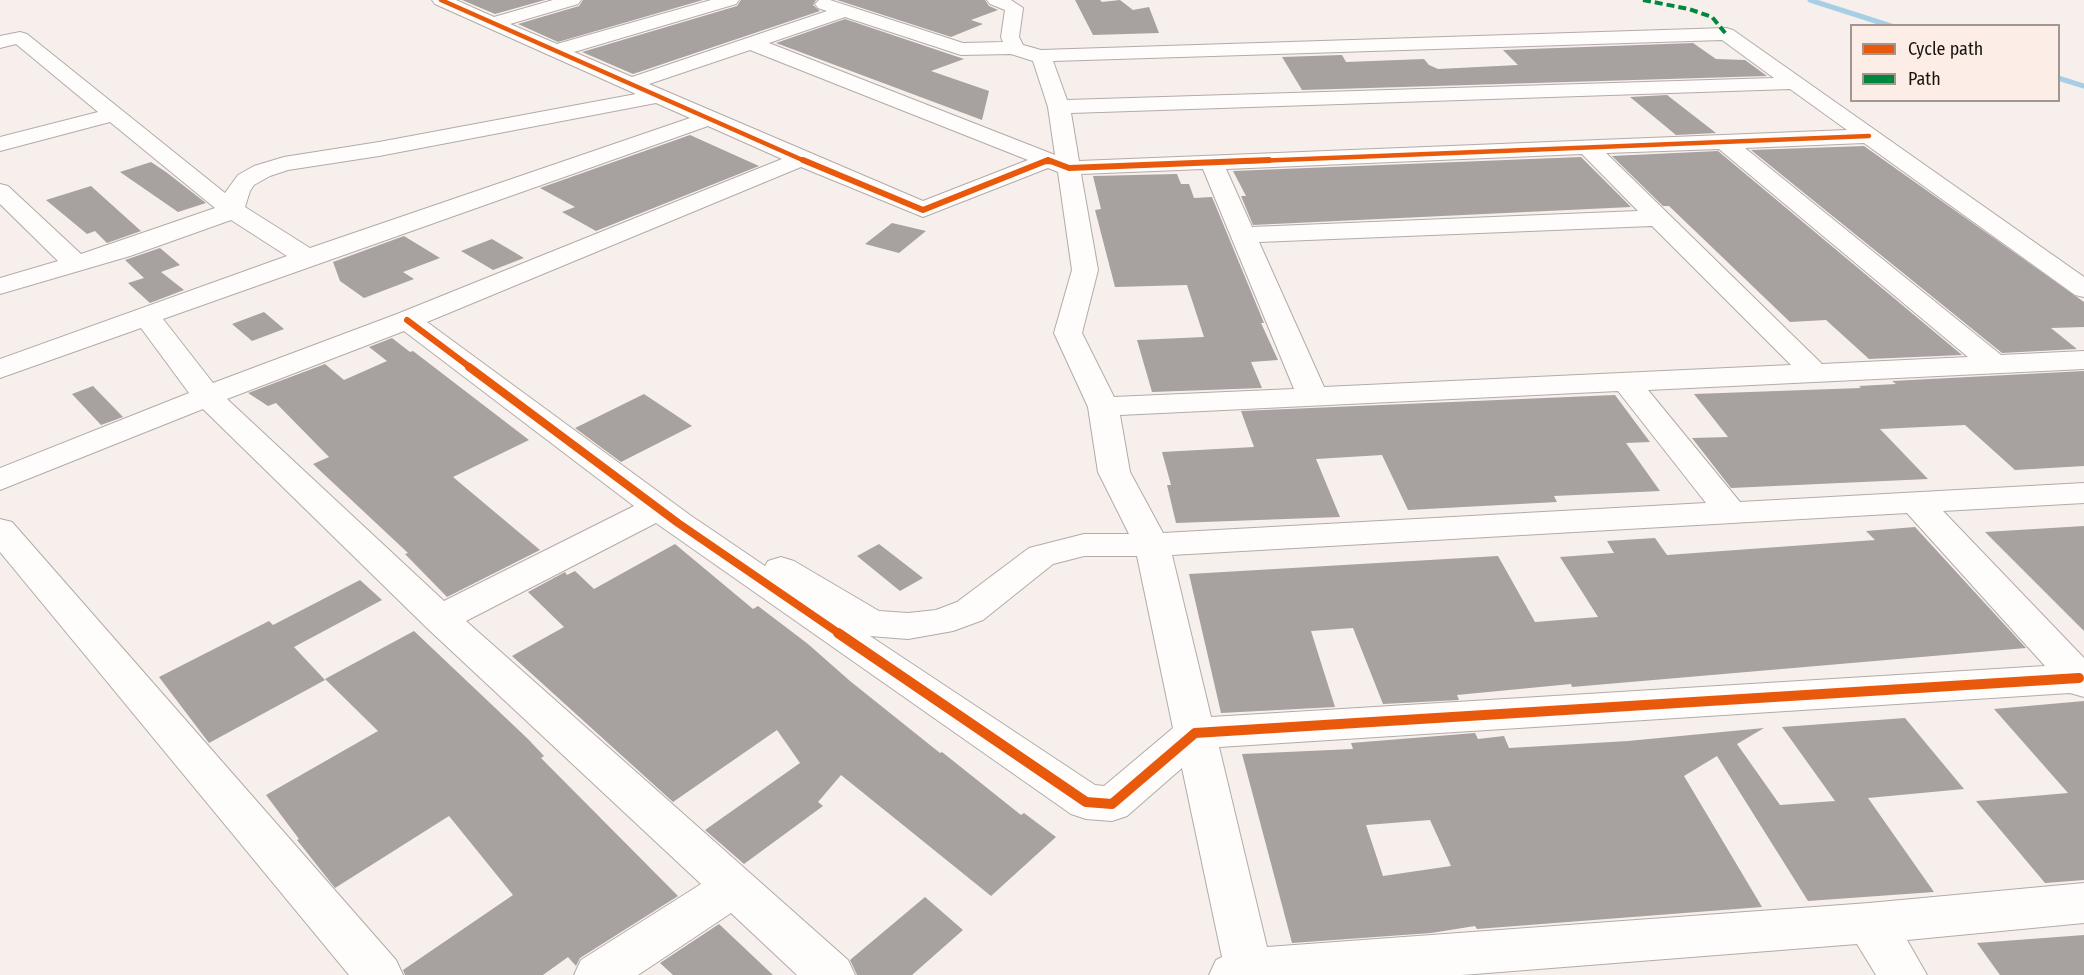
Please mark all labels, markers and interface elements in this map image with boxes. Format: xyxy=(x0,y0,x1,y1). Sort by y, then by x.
legend xyxy=(1850,24,2060,102)
text: Cycle path xyxy=(1908,38,1983,60)
text: Path xyxy=(1908,68,1941,90)

